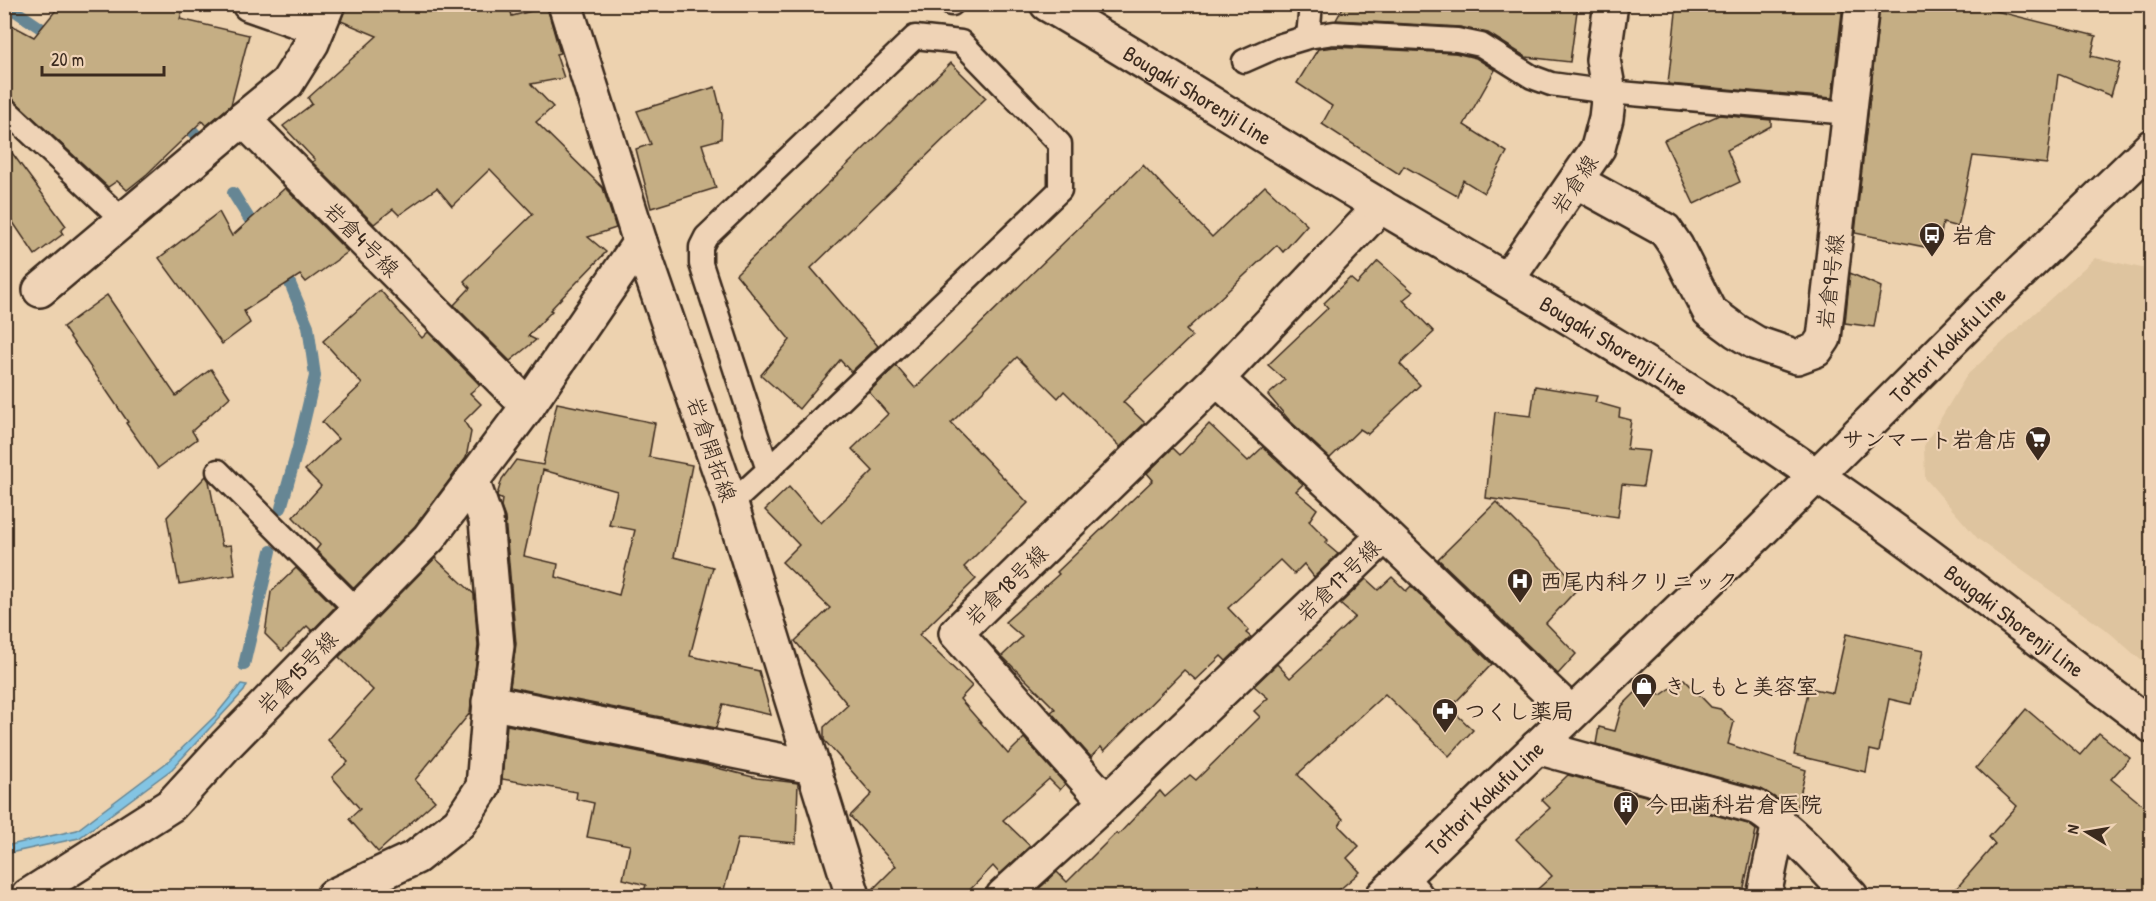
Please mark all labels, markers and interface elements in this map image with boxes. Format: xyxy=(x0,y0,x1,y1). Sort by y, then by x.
street label: Bougaki Shorenji Line xyxy=(1118,38,1278,152)
scale bar xyxy=(42,39,164,77)
text: 20 m xyxy=(51,47,84,72)
street label: 岩倉線 xyxy=(1543,148,1605,220)
street label: 岩倉4号線 xyxy=(317,194,407,284)
bus stop icon: 岩倉 xyxy=(1917,220,1947,258)
place label: 岩倉 xyxy=(1952,220,1996,250)
street label: 岩倉9号線 xyxy=(1809,231,1851,331)
street label: Tottori Kokufu Line xyxy=(1882,280,2012,410)
street label: Bougaki Shorenji Line xyxy=(1534,288,1694,402)
street label: 岩倉開拓線 xyxy=(680,392,744,506)
place label: サンマート岩倉店 xyxy=(1842,424,2018,454)
supermarket icon: サンマート岩倉店 xyxy=(2023,424,2053,462)
street label: 岩倉17号線 xyxy=(1289,532,1387,628)
street label: 岩倉18号線 xyxy=(958,538,1054,632)
street label: Bougaki Shorenji Line xyxy=(1938,557,2091,684)
hospital icon: 西尾内科クリニック xyxy=(1505,566,1535,604)
place label: 西尾内科クリニック xyxy=(1540,566,1738,596)
street label: 岩倉15号線 xyxy=(250,624,344,720)
shop icon: きしもと美容室 xyxy=(1629,671,1659,709)
place label: きしもと美容室 xyxy=(1664,671,1818,701)
pharmacy icon: つくし薬局 xyxy=(1430,696,1460,734)
place label: つくし薬局 xyxy=(1464,696,1574,726)
street label: Tottori Kokufu Line xyxy=(1419,734,1550,862)
building icon: 今田歯科岩倉医院 xyxy=(1611,789,1641,827)
place label: 今田歯科岩倉医院 xyxy=(1646,789,1822,819)
north arrow xyxy=(2057,802,2117,862)
text: N xyxy=(2061,822,2084,835)

